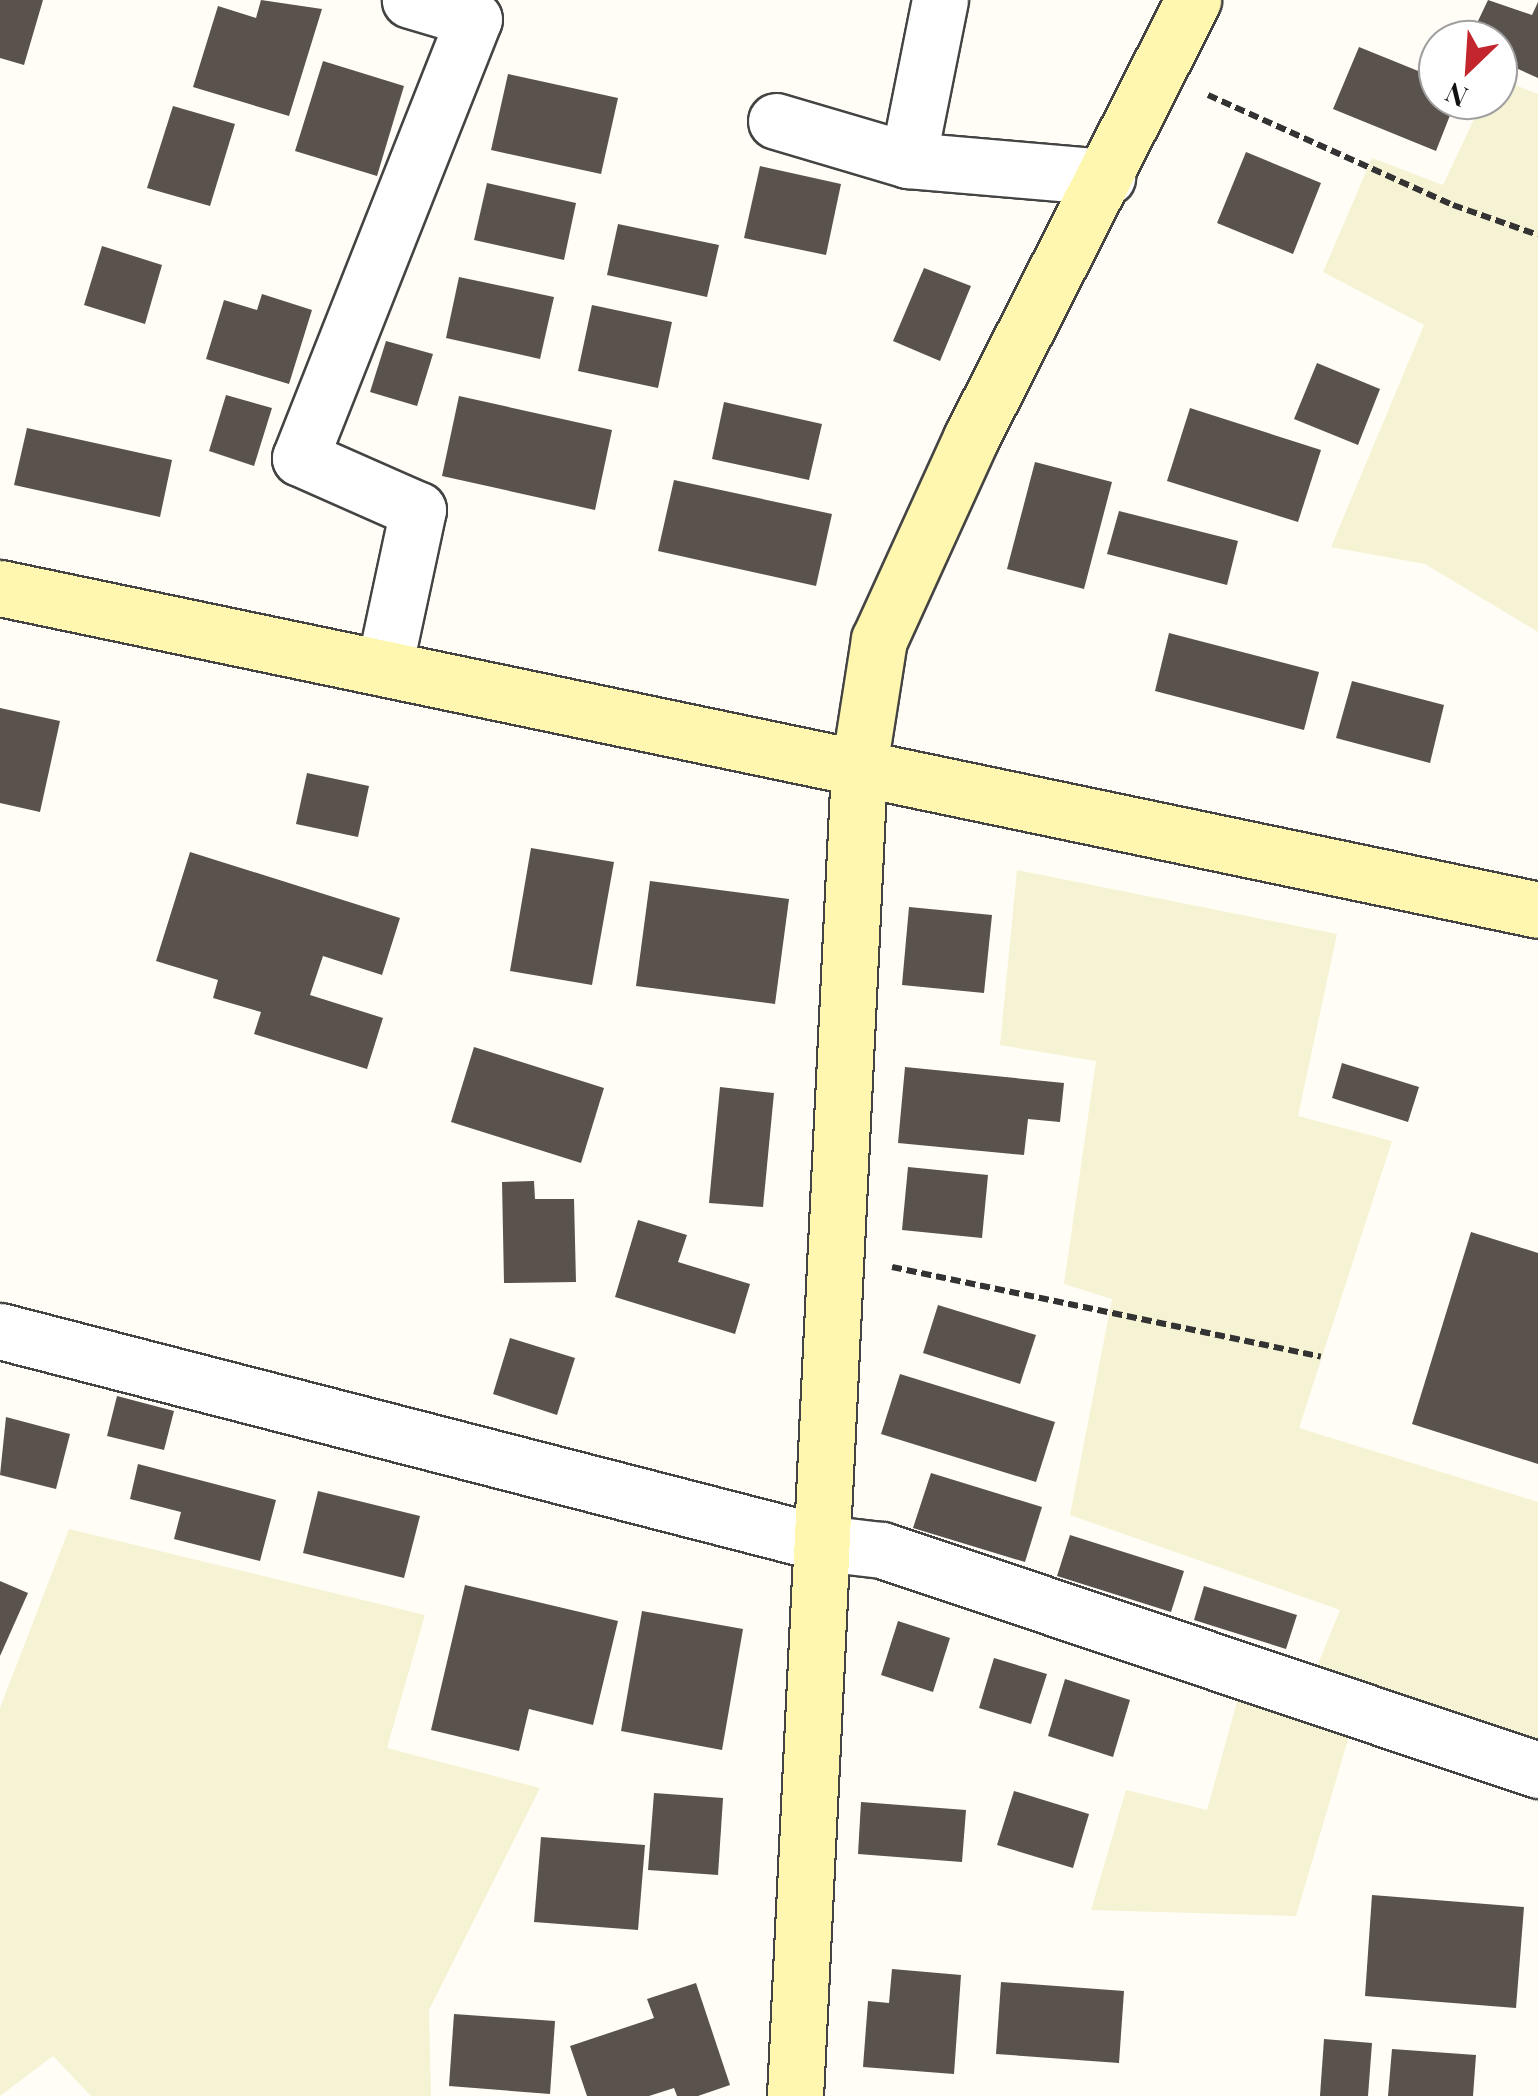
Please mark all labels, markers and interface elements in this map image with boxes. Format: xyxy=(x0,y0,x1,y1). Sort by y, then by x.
north arrow xyxy=(1418,20,1518,120)
text: N xyxy=(1439,75,1473,117)

